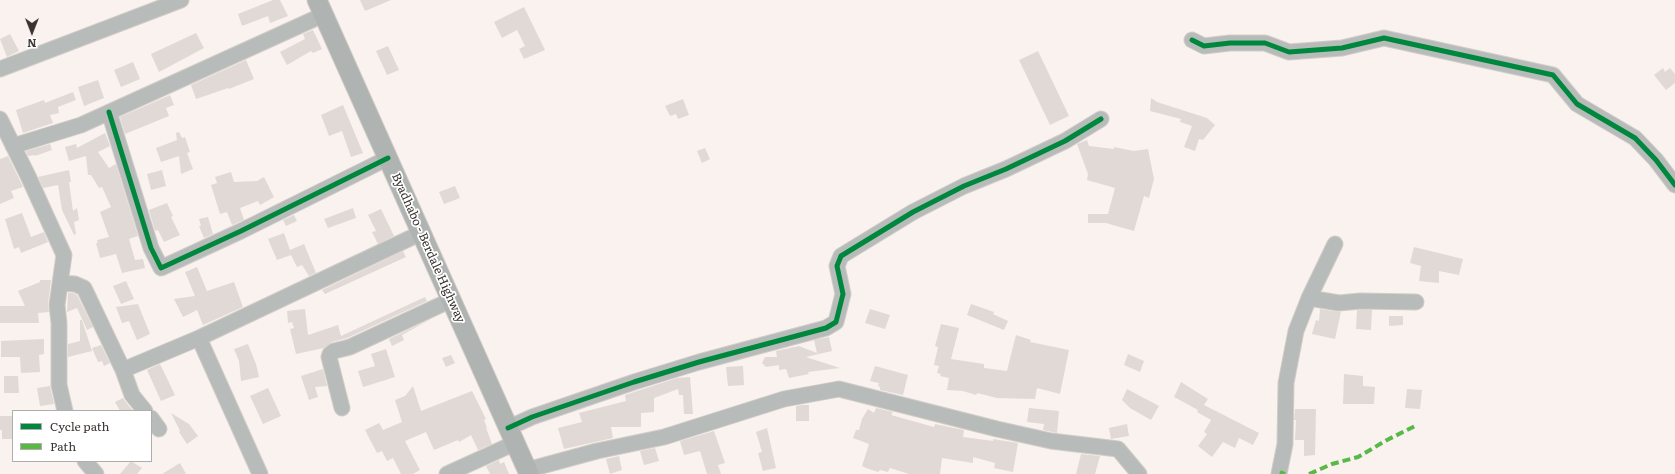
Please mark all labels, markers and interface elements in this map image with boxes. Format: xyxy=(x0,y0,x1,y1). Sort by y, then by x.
north arrow xyxy=(12,12,52,52)
text: N xyxy=(27,36,37,52)
street label: Byadhabo - Berdale Highway xyxy=(388,171,468,325)
legend xyxy=(12,410,152,462)
text: Cycle path xyxy=(50,417,110,435)
text: Path xyxy=(50,437,76,455)

